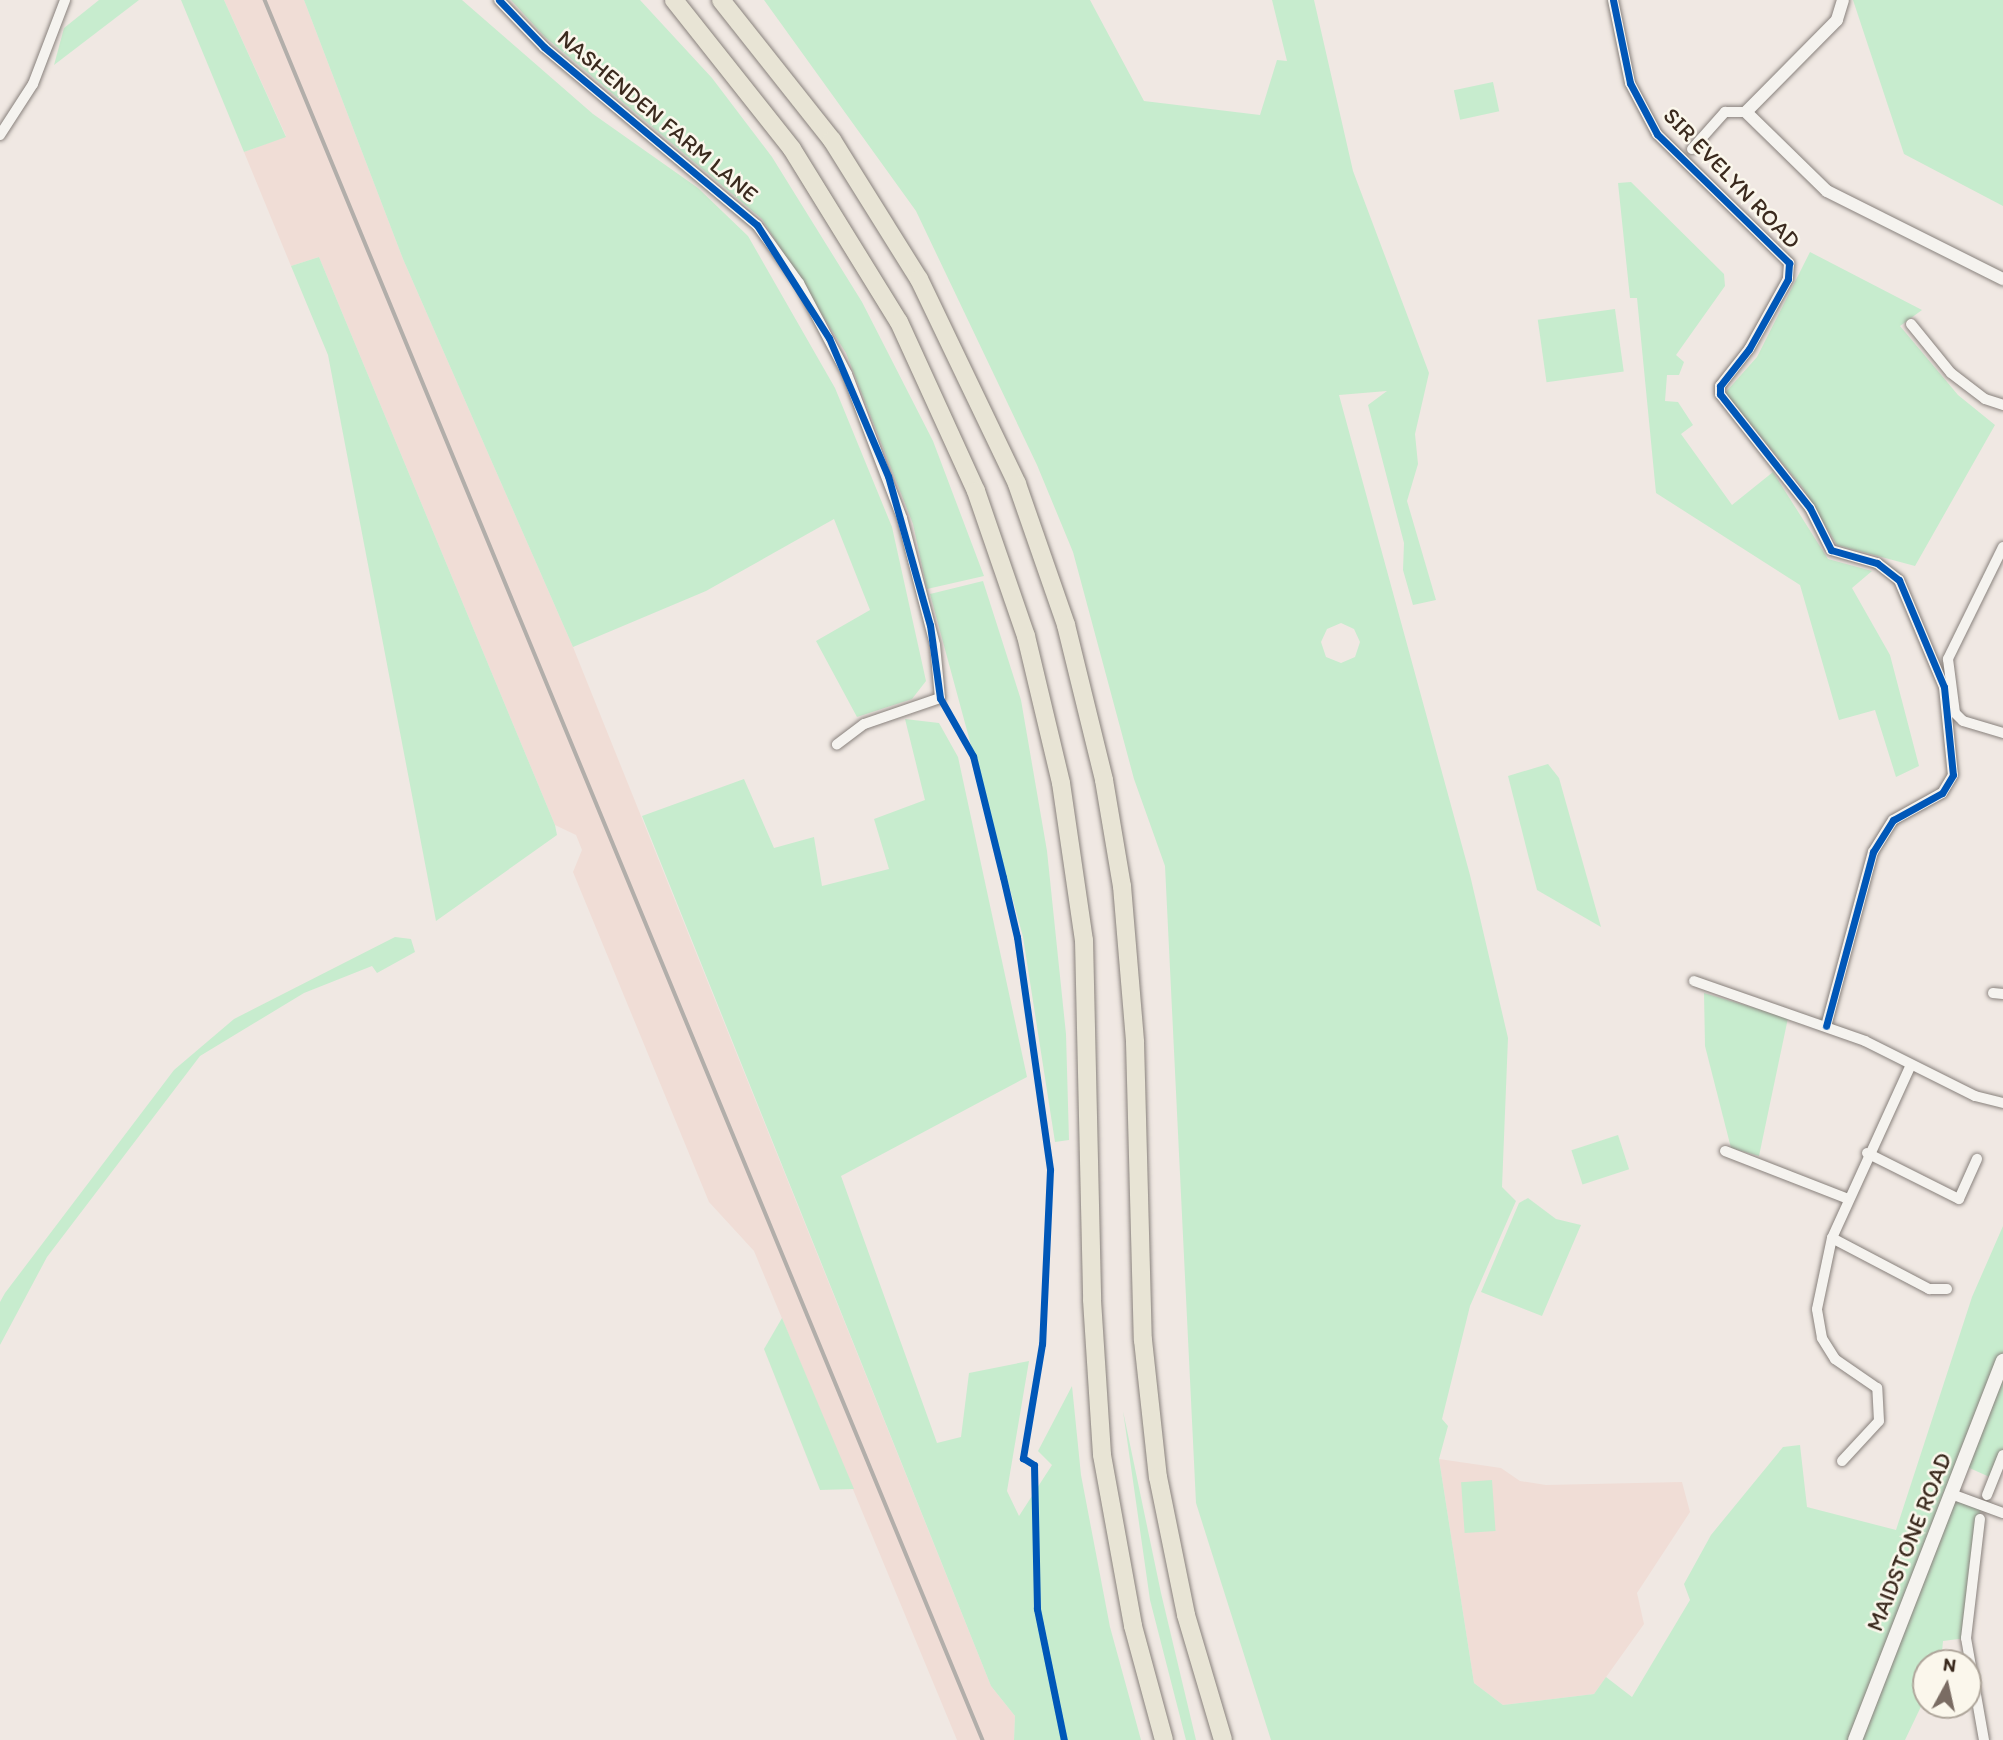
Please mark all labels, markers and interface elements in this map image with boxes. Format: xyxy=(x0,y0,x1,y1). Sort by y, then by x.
street label: NASHENDEN FARM LANE xyxy=(552,24,764,208)
street label: SIR EVELYN ROAD xyxy=(1658,102,1806,254)
street label: MAIDSTONE ROAD xyxy=(1861,1449,1957,1635)
north arrow xyxy=(1912,1649,1982,1719)
text: N xyxy=(1942,1652,1958,1677)

